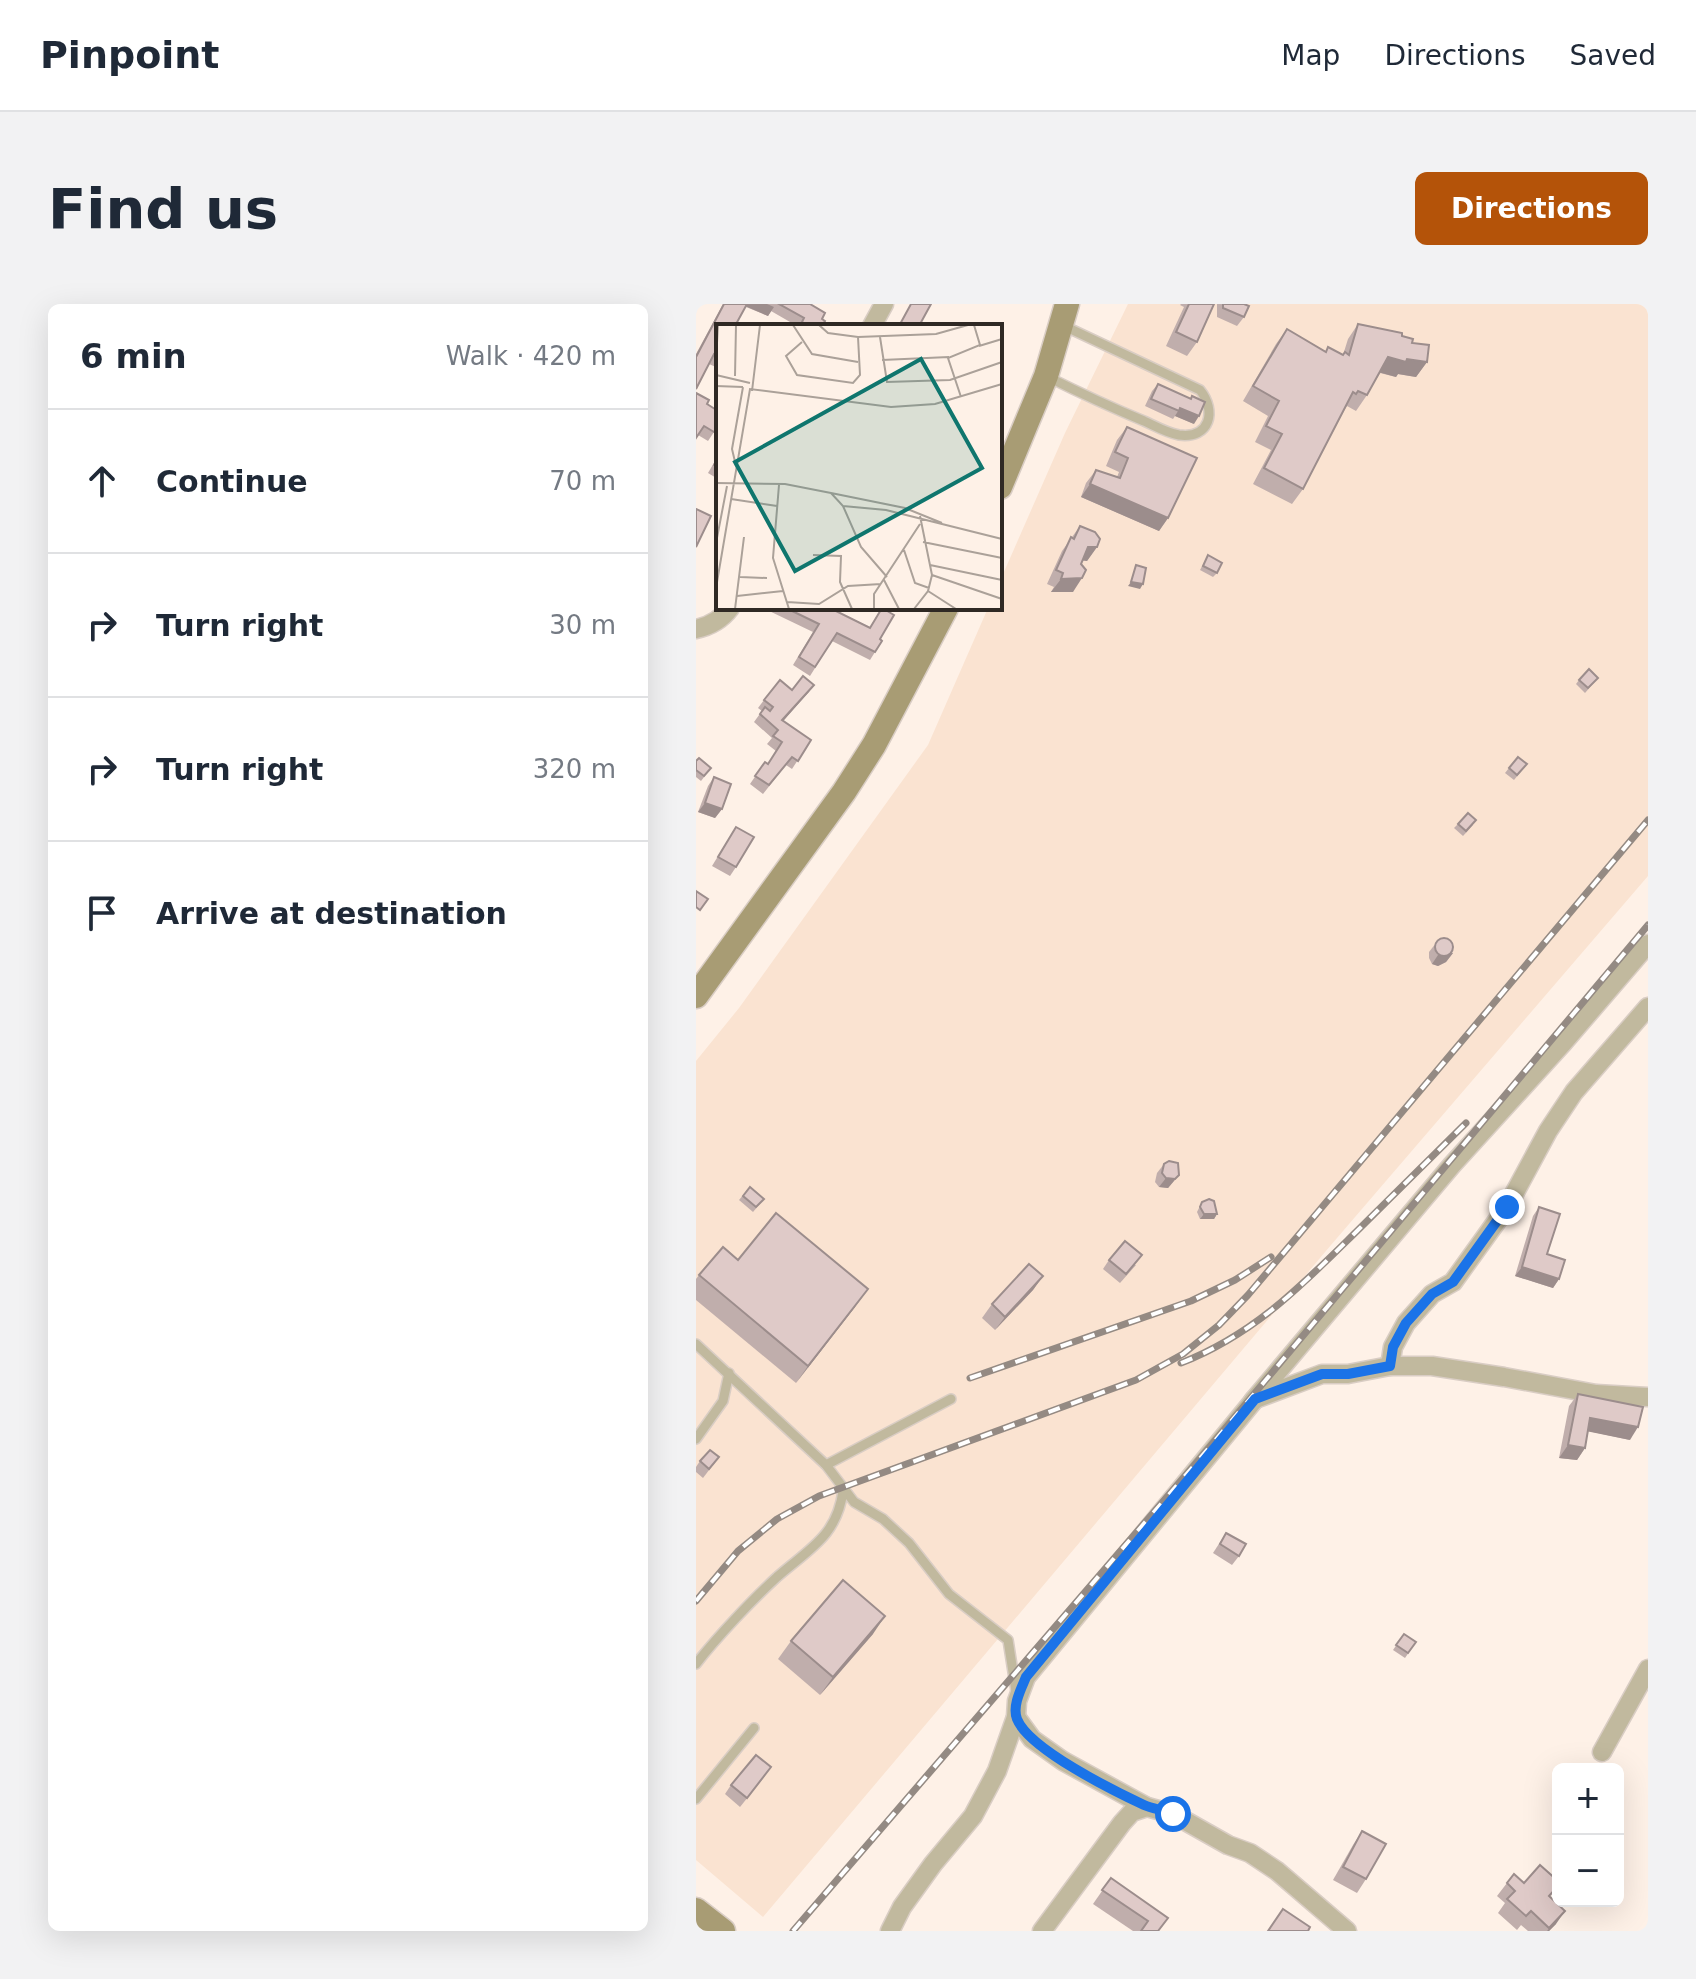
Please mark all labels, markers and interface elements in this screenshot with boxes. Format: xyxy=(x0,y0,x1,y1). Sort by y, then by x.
text: Pinpoint xyxy=(40,33,219,77)
text: Map xyxy=(1281,39,1340,72)
text: Directions xyxy=(1384,39,1525,72)
text: Saved xyxy=(1569,39,1656,72)
button: Directions xyxy=(1415,172,1648,245)
text: Find us xyxy=(48,176,278,241)
inset map xyxy=(716,324,1002,610)
text: 6 min xyxy=(80,336,187,376)
text: Walk · 420 m xyxy=(446,341,616,371)
icon: ahead xyxy=(80,459,124,503)
text: Continue xyxy=(156,464,308,499)
text: 70 m xyxy=(549,466,616,496)
icon: right xyxy=(80,603,124,647)
text: Turn right xyxy=(156,608,323,643)
text: 30 m xyxy=(549,610,616,640)
icon: right xyxy=(80,747,124,791)
text: Turn right xyxy=(156,752,323,787)
text: 320 m xyxy=(533,754,616,784)
icon: arrive xyxy=(80,891,124,935)
text: Arrive at destination xyxy=(156,896,507,931)
route end xyxy=(1489,1189,1525,1225)
map controls xyxy=(1552,1763,1624,1907)
button: + xyxy=(1552,1763,1624,1835)
route start xyxy=(1155,1796,1191,1832)
button: − xyxy=(1552,1835,1624,1907)

